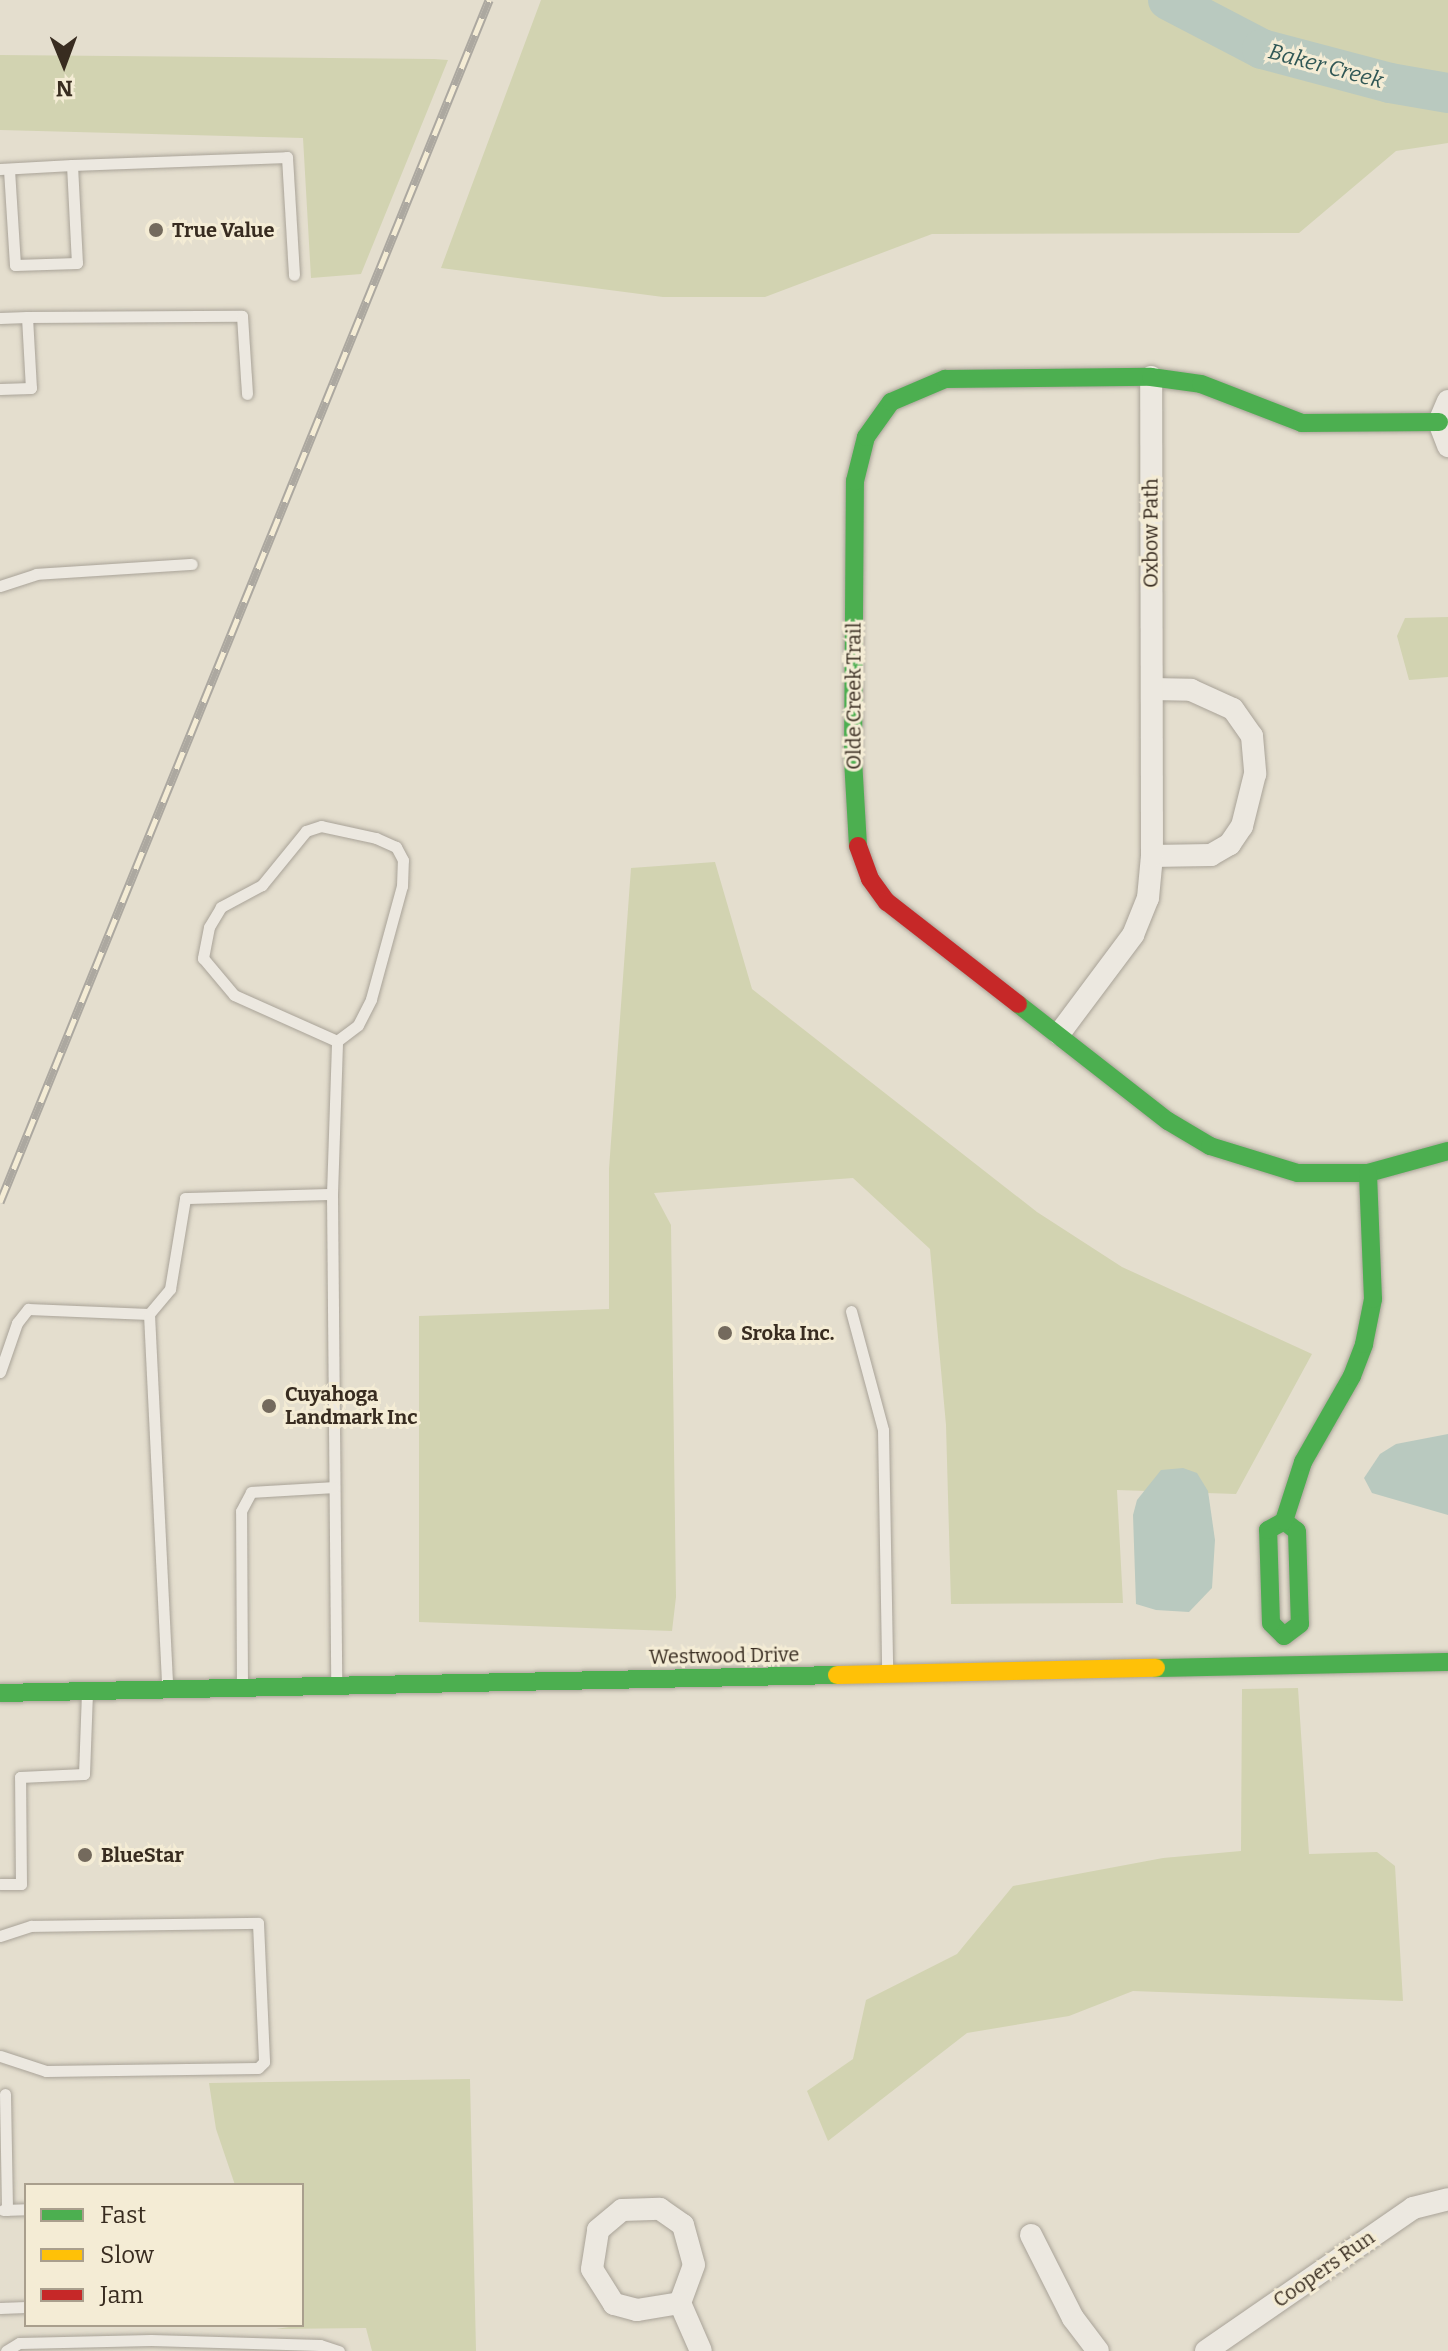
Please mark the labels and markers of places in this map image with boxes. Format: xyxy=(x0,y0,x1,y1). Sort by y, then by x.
place label: True Value xyxy=(172,218,274,242)
marker: True Value xyxy=(147,221,165,239)
place label: Sroka Inc. xyxy=(741,1321,835,1345)
marker: Sroka Inc. xyxy=(716,1324,734,1342)
place label: Cuyahoga Landmark Inc xyxy=(285,1382,417,1429)
marker: Cuyahoga Landmark Inc xyxy=(260,1397,278,1415)
place label: BlueStar xyxy=(101,1843,184,1867)
marker: BlueStar xyxy=(76,1846,94,1864)

